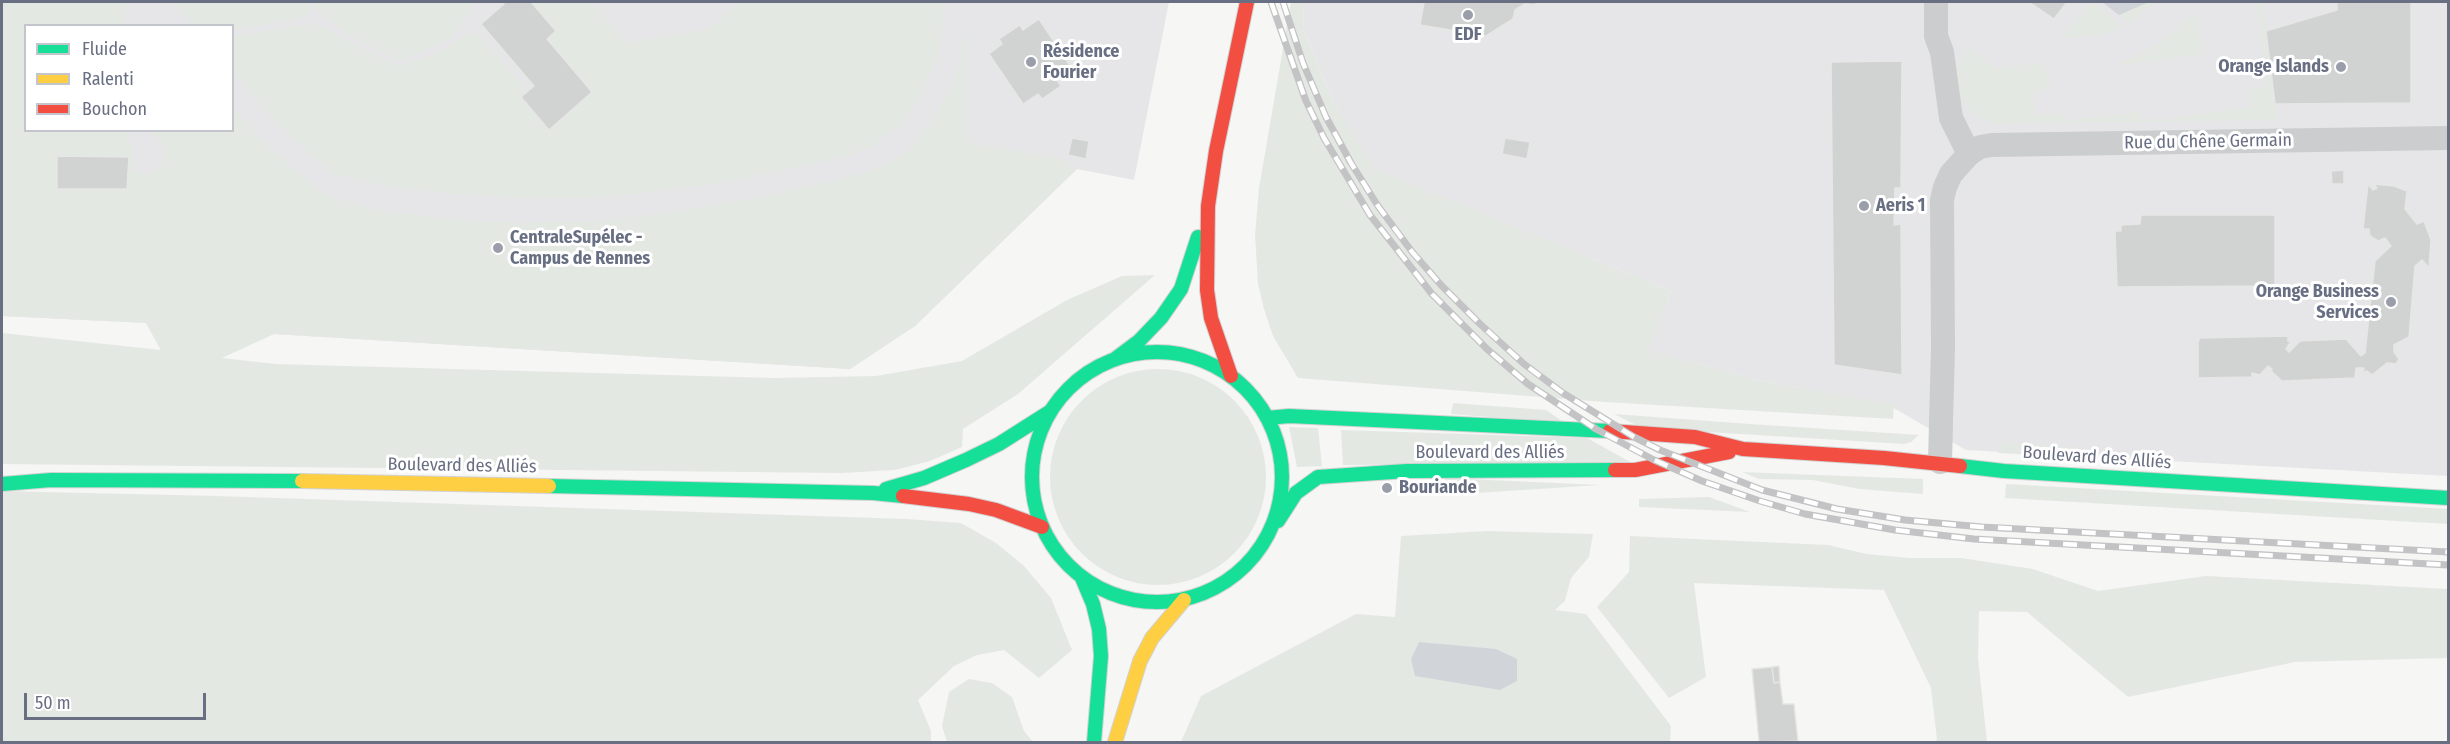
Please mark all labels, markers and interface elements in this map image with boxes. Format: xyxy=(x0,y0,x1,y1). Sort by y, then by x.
marker: EDF xyxy=(1461,8,1475,22)
legend xyxy=(24,24,234,132)
place label: EDF xyxy=(1454,24,1482,46)
text: Fluide xyxy=(82,38,127,60)
place label: Résidence Fourier xyxy=(1043,41,1119,84)
marker: Résidence Fourier xyxy=(1024,55,1038,69)
place label: Orange Islands xyxy=(2218,56,2329,78)
marker: Orange Islands xyxy=(2334,60,2348,74)
text: Ralenti xyxy=(82,68,134,90)
text: Bouchon xyxy=(82,98,147,120)
street label: Rue du Chêne Germain xyxy=(2124,130,2292,154)
place label: Aeris 1 xyxy=(1876,195,1925,217)
marker: Aeris 1 xyxy=(1857,199,1871,213)
place label: CentraleSupélec - Campus de Rennes xyxy=(510,227,650,270)
marker: CentraleSupélec - Campus de Rennes xyxy=(491,241,505,255)
place label: Orange Business Services xyxy=(2256,281,2379,324)
marker: Orange Business Services xyxy=(2384,295,2398,309)
street label: Boulevard des Alliés xyxy=(1416,442,1564,464)
street label: Boulevard des Alliés xyxy=(2022,442,2172,474)
street label: Boulevard des Alliés xyxy=(387,454,537,478)
place label: Bouriande xyxy=(1399,477,1477,499)
marker: Bouriande xyxy=(1380,481,1394,495)
scale bar xyxy=(27,681,208,719)
text: 50 m xyxy=(35,692,71,714)

